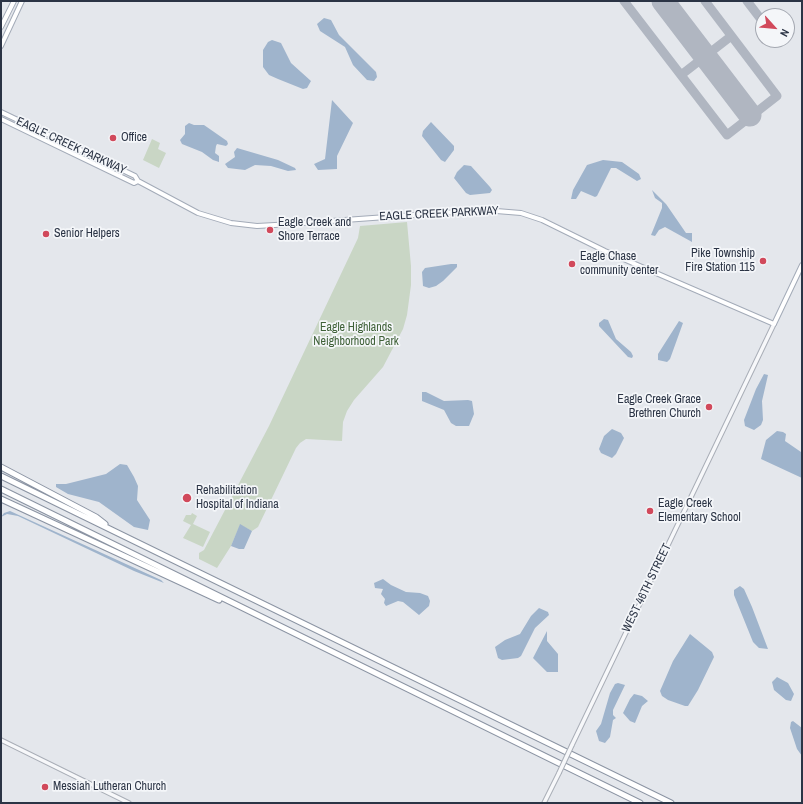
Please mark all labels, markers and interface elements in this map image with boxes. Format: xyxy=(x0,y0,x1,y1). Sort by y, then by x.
north arrow xyxy=(755,8,795,48)
text: N xyxy=(777,27,793,39)
street label: EAGLE CREEK PARKWAY xyxy=(14,114,128,178)
place label: Office xyxy=(121,131,147,145)
marker: Office xyxy=(108,133,118,143)
street label: EAGLE CREEK PARKWAY xyxy=(379,204,499,224)
place label: Eagle Creek and Shore Terrace xyxy=(278,216,351,244)
marker: Eagle Creek and Shore Terrace xyxy=(265,225,275,235)
place label: Senior Helpers xyxy=(54,227,120,241)
marker: Senior Helpers xyxy=(41,229,51,239)
place label: Pike Township Fire Station 115 xyxy=(685,247,755,275)
place label: Eagle Chase community center xyxy=(580,250,658,278)
marker: Pike Township Fire Station 115 xyxy=(758,256,768,266)
marker: Eagle Chase community center xyxy=(567,259,577,269)
park label: Eagle Highlands Neighborhood Park xyxy=(313,321,399,349)
place label: Eagle Creek Grace Brethren Church xyxy=(617,393,701,421)
marker: Eagle Creek Grace Brethren Church xyxy=(704,402,714,412)
place label: Rehabilitation Hospital of Indiana xyxy=(196,484,279,512)
marker: Rehabilitation Hospital of Indiana xyxy=(181,492,193,504)
place label: Eagle Creek Elementary School xyxy=(658,497,741,525)
marker: Eagle Creek Elementary School xyxy=(645,506,655,516)
street label: WEST 46TH STREET xyxy=(619,541,675,635)
place label: Messiah Lutheran Church xyxy=(53,780,166,794)
marker: Messiah Lutheran Church xyxy=(40,782,50,792)

